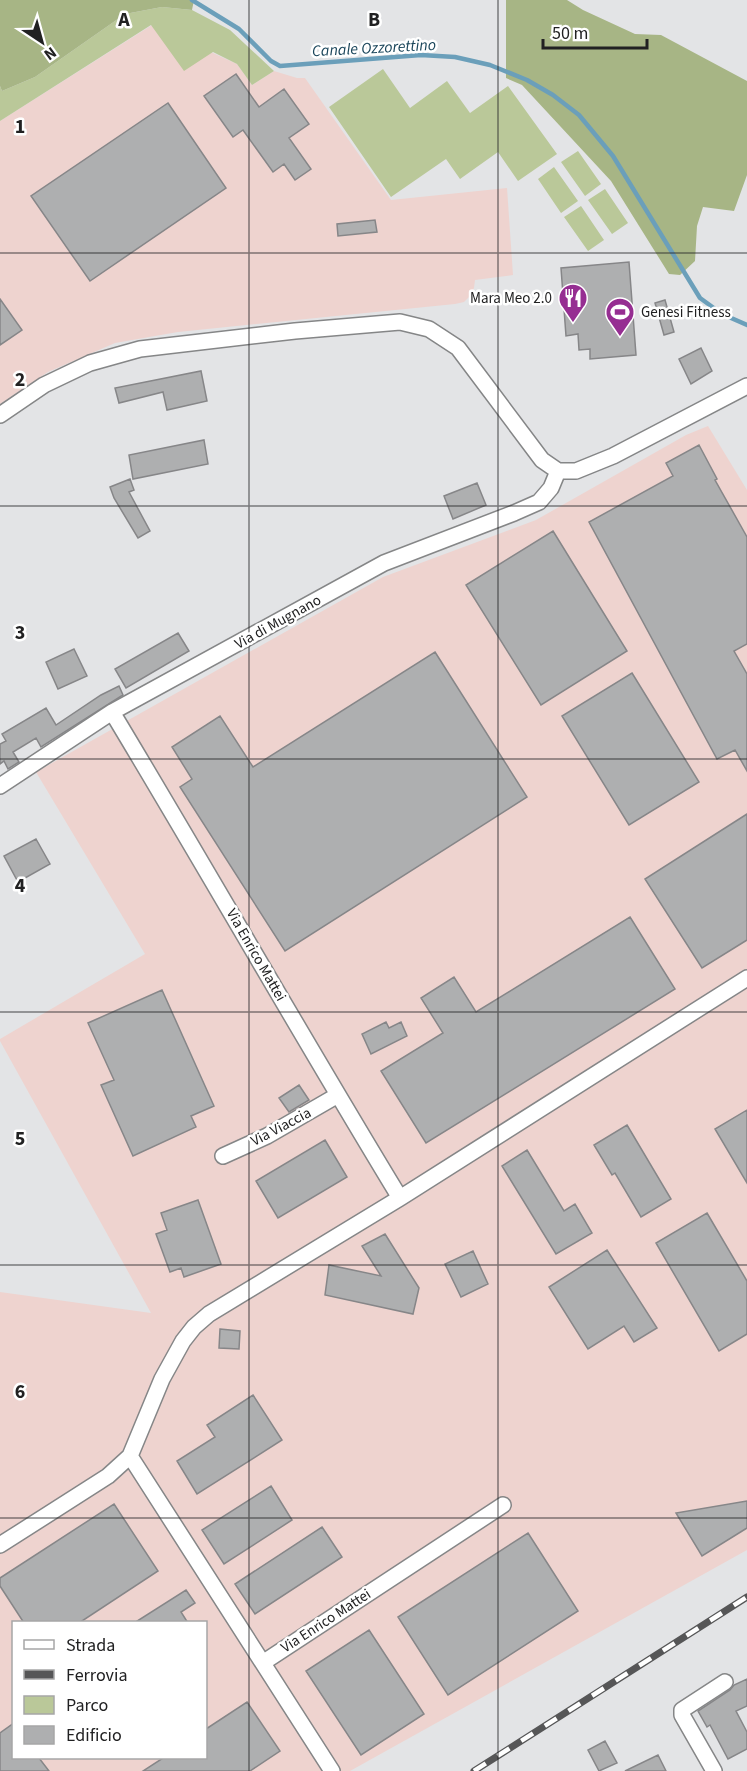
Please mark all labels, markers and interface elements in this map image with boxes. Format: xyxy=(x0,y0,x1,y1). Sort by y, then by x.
text: A xyxy=(117,6,130,34)
text: B xyxy=(368,6,380,34)
north arrow xyxy=(12,12,72,72)
scale bar xyxy=(543,12,646,50)
text: 50 m xyxy=(552,21,588,46)
water label: Canale Ozzorettino xyxy=(311,34,437,62)
text: N xyxy=(39,41,61,65)
text: 1 xyxy=(15,113,25,141)
restaurant icon: Mara Meo 2.0 xyxy=(557,282,589,324)
place label: Mara Meo 2.0 xyxy=(470,288,552,309)
sports icon: Genesi Fitness xyxy=(604,296,636,338)
place label: Genesi Fitness xyxy=(641,302,731,323)
text: 2 xyxy=(15,366,25,394)
street label: Via di Mugnano xyxy=(231,590,325,654)
text: 3 xyxy=(15,619,25,647)
text: 4 xyxy=(15,872,26,900)
street label: Via Enrico Mattei xyxy=(221,905,291,1005)
street label: Via Viaccia xyxy=(247,1102,315,1152)
text: 5 xyxy=(15,1125,25,1153)
text: 6 xyxy=(15,1378,25,1406)
street label: Via Enrico Mattei xyxy=(277,1584,375,1658)
legend xyxy=(12,1621,207,1759)
text: Strada xyxy=(66,1633,115,1658)
text: Ferrovia xyxy=(66,1663,127,1688)
text: Parco xyxy=(66,1693,108,1718)
text: Edificio xyxy=(66,1723,122,1748)

